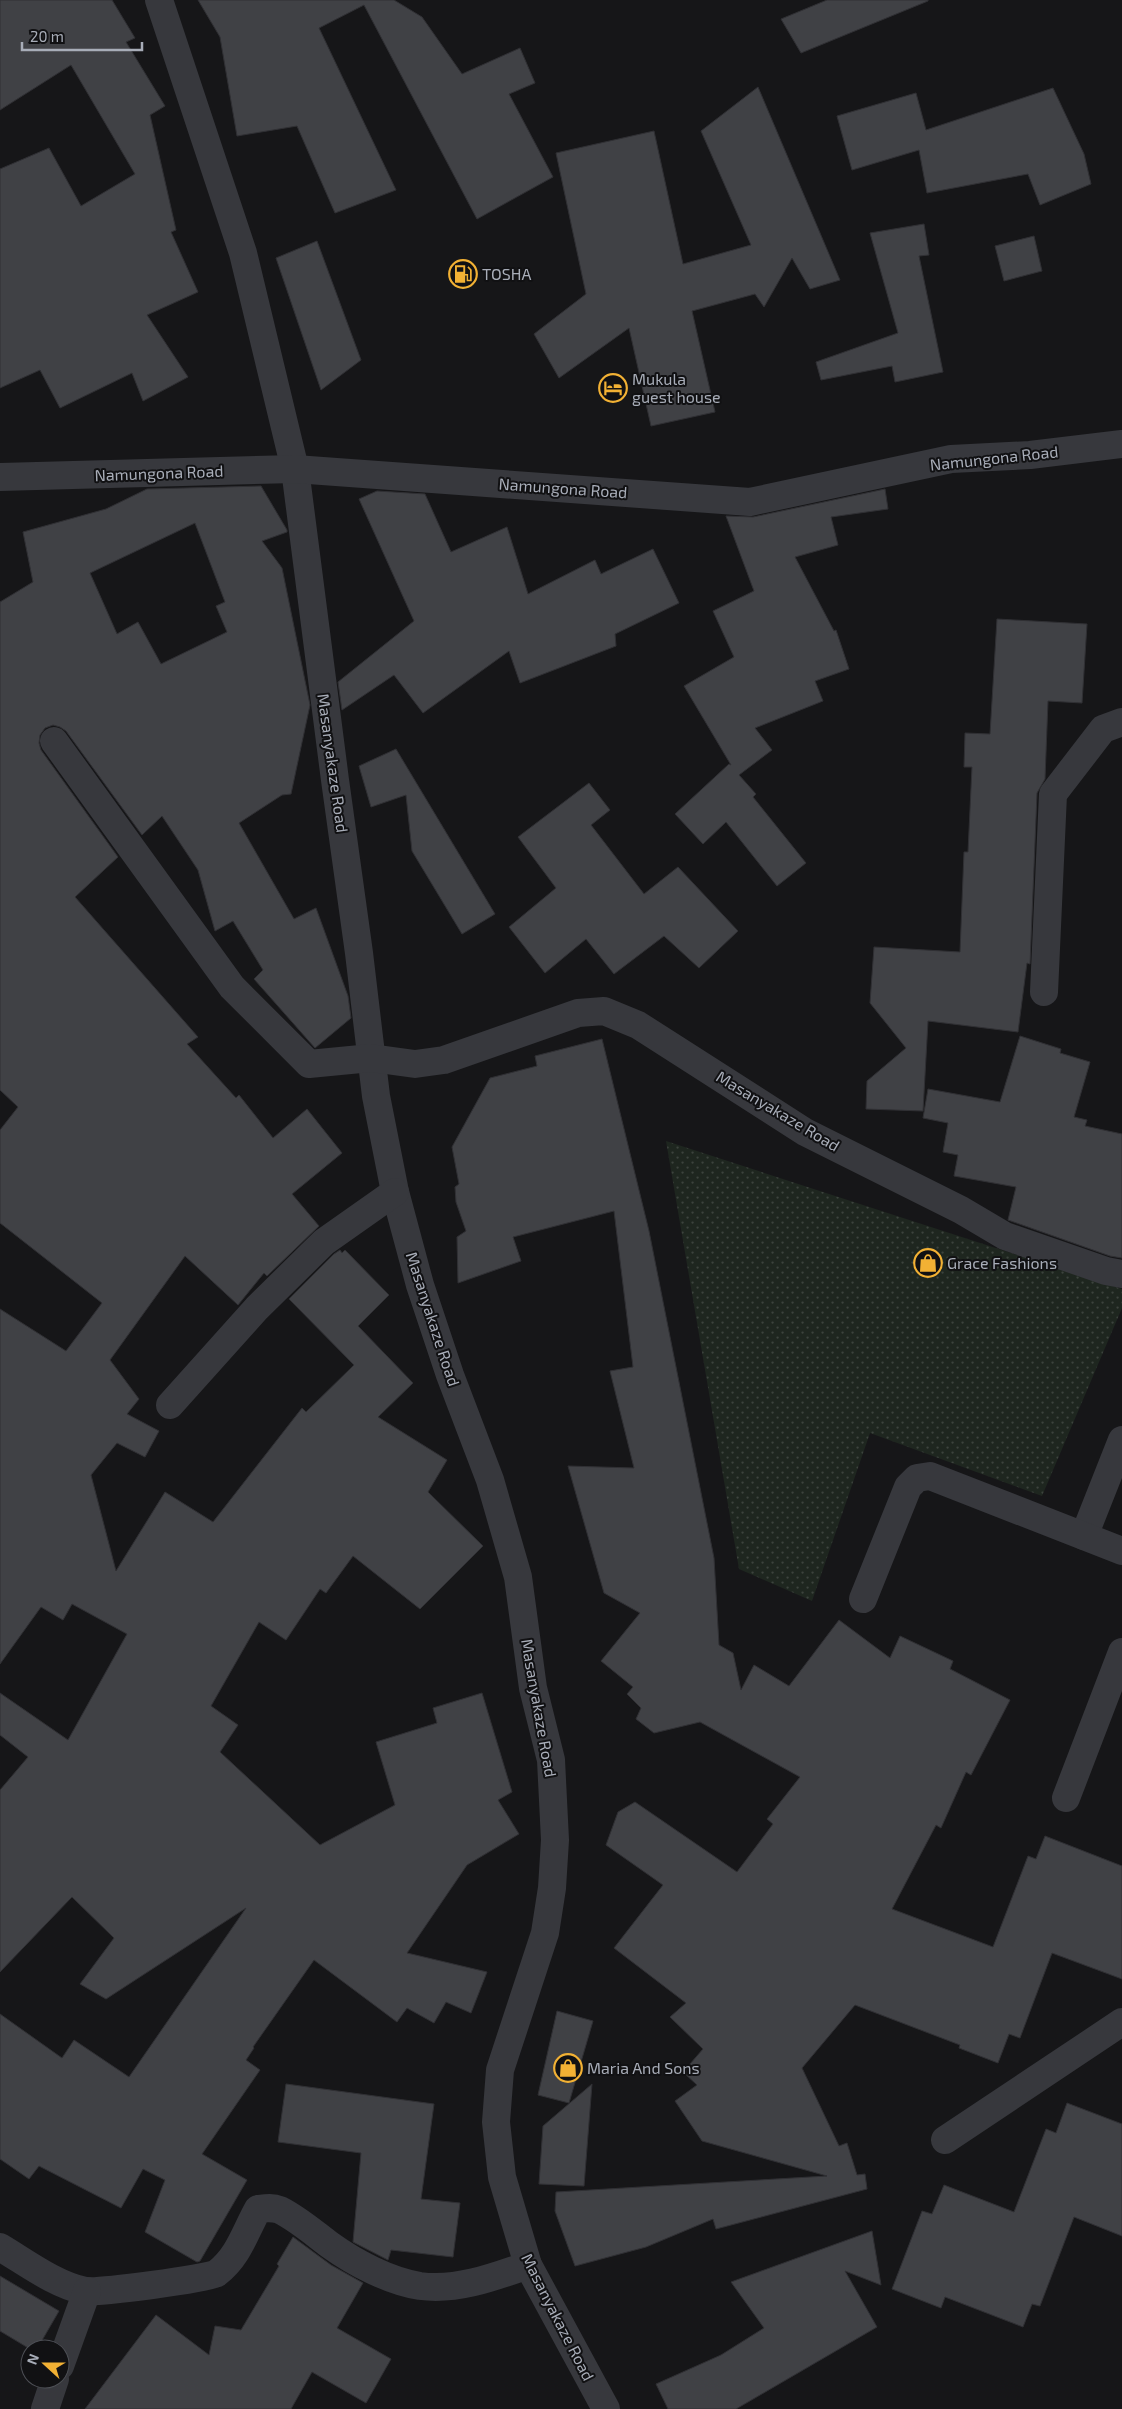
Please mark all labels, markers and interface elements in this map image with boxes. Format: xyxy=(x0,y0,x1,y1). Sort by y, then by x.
scale bar xyxy=(22,20,142,52)
text: 20 m xyxy=(30,27,64,45)
fuel station icon: TOSHA xyxy=(448,259,478,289)
place label: TOSHA xyxy=(482,264,531,283)
place label: Mukula guest house xyxy=(632,369,721,406)
hotel icon: Mukula guest house xyxy=(598,373,628,403)
street label: Namungona Road xyxy=(929,441,1059,474)
street label: Namungona Road xyxy=(94,461,224,484)
street label: Namungona Road xyxy=(498,474,628,501)
street label: Masanyakaze Road xyxy=(314,692,353,834)
street label: Masanyakaze Road xyxy=(713,1066,843,1155)
shop icon: Grace Fashions xyxy=(913,1248,943,1278)
street label: Masanyakaze Road xyxy=(403,1249,464,1388)
place label: Grace Fashions xyxy=(947,1253,1057,1272)
street label: Masanyakaze Road xyxy=(518,1637,561,1779)
shop icon: Maria And Sons xyxy=(553,2053,583,2083)
place label: Maria And Sons xyxy=(587,2058,700,2077)
street label: Masanyakaze Road xyxy=(518,2250,599,2384)
north arrow xyxy=(20,2339,70,2389)
text: N xyxy=(23,2351,42,2367)

